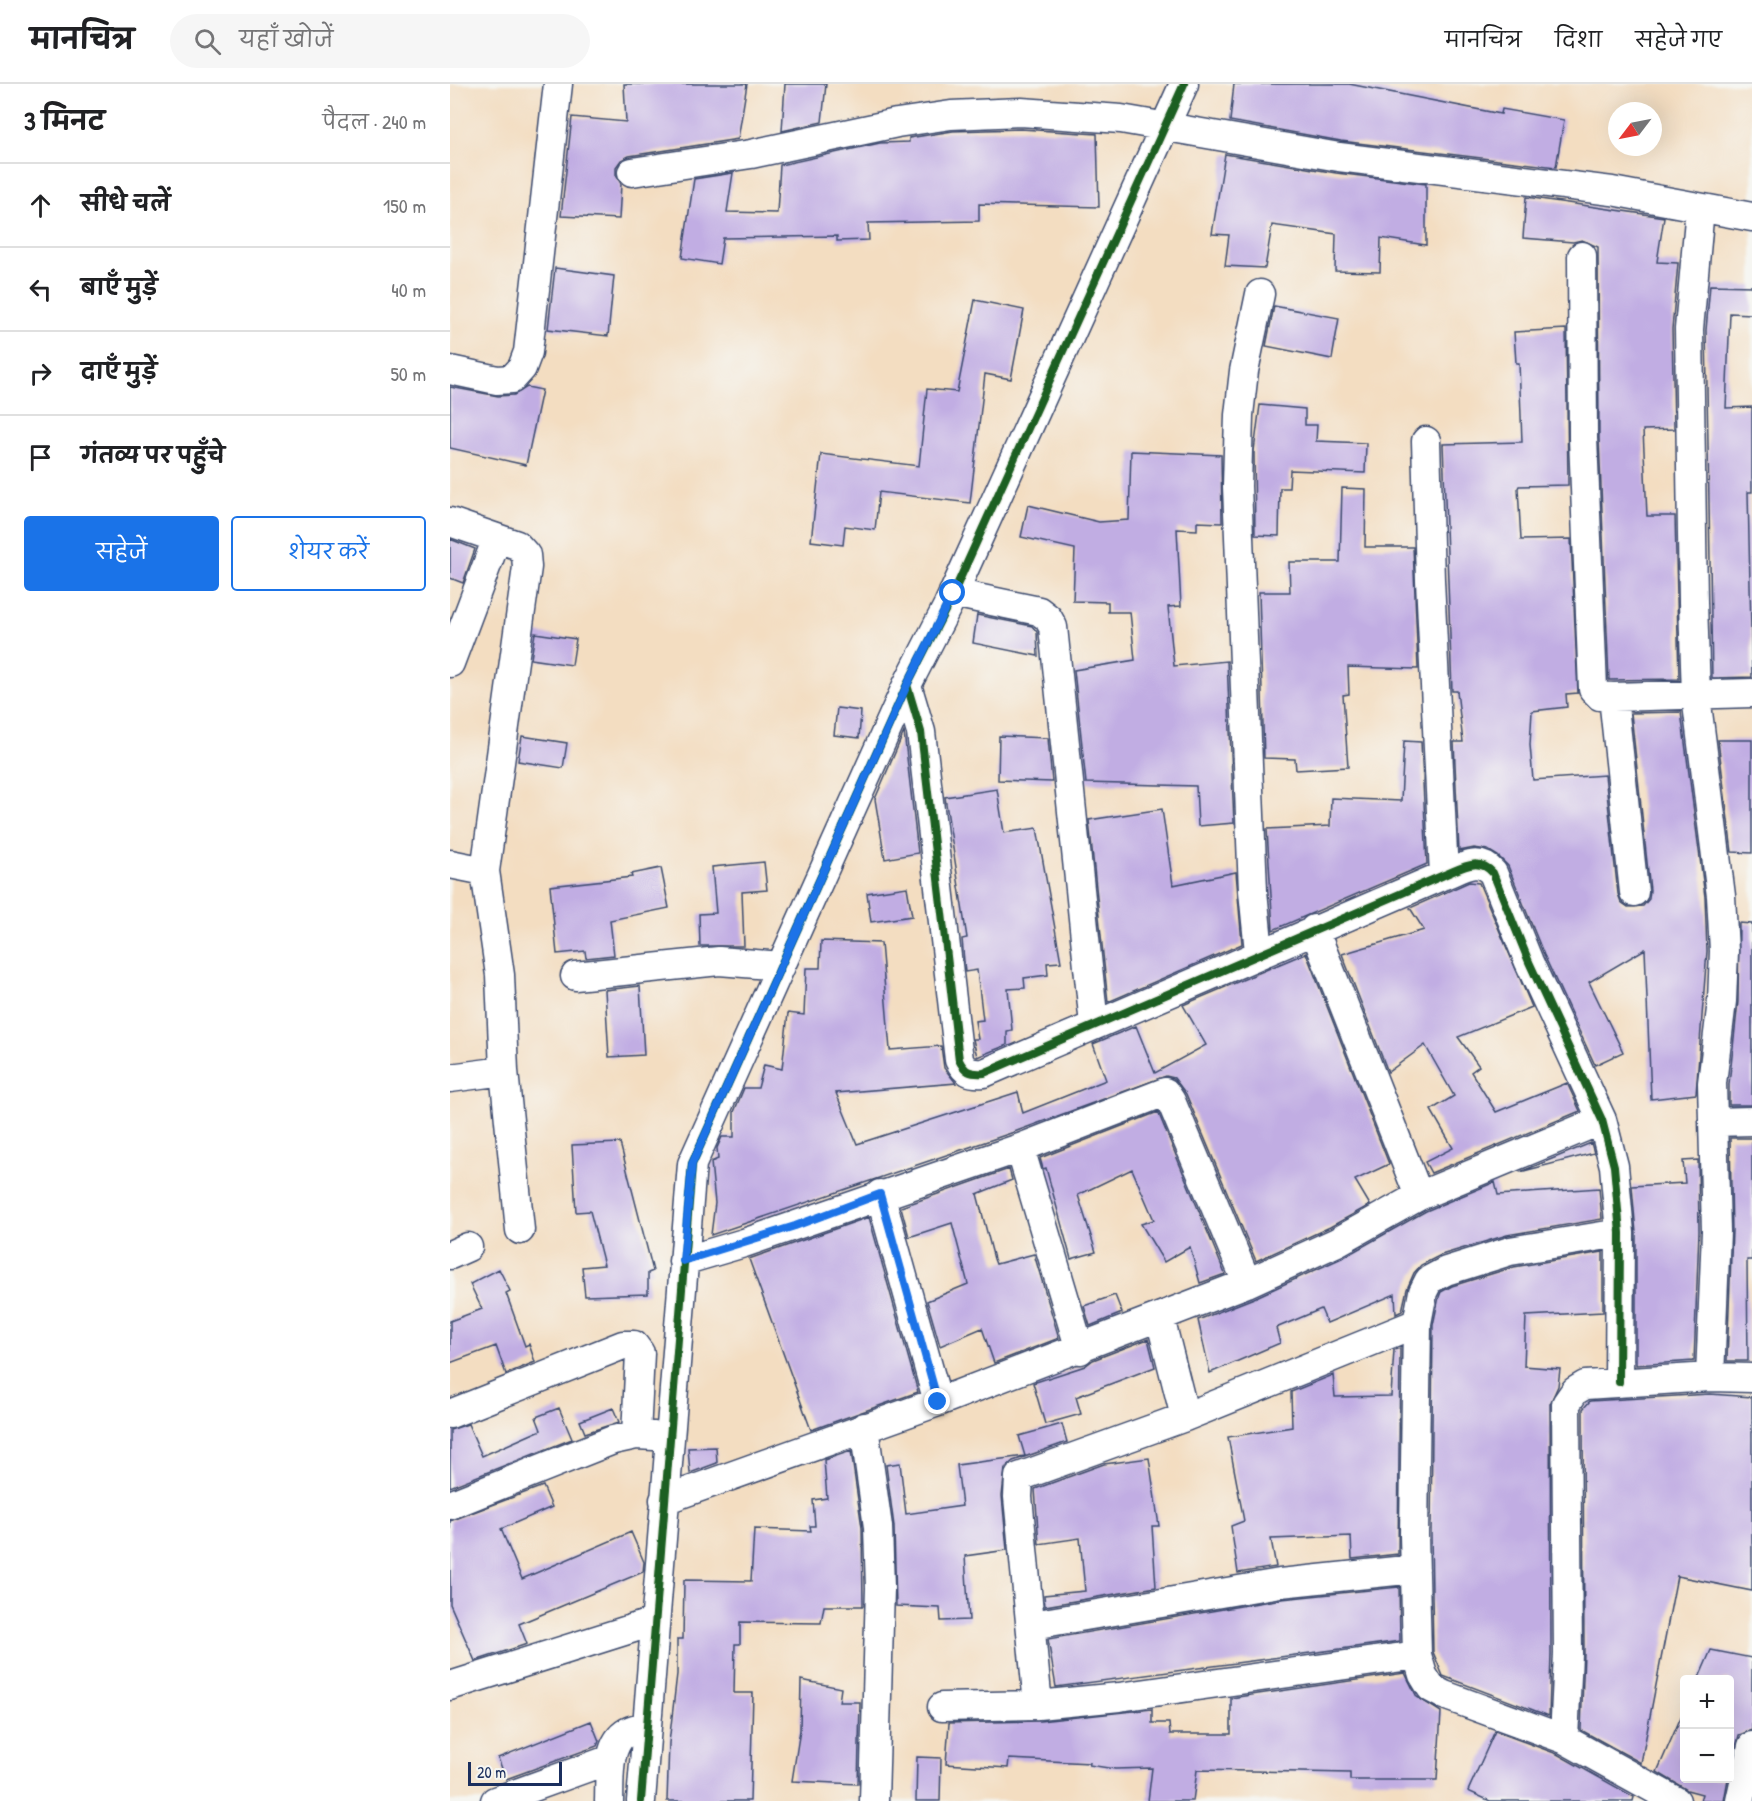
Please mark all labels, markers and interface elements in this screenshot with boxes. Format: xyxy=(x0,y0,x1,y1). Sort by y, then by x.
search box xyxy=(170,14,590,68)
text: मानचित्र xyxy=(30,20,134,58)
text: यहाँ खोजें xyxy=(239,24,333,54)
icon: search xyxy=(191,25,224,58)
text: मानचित्र xyxy=(1445,25,1522,54)
text: दिशा xyxy=(1555,25,1602,54)
text: सहेजे गए xyxy=(1635,25,1722,54)
north arrow xyxy=(1608,102,1662,156)
text: 3 मिनट xyxy=(24,103,105,138)
text: पैदल · 240 m xyxy=(323,108,426,135)
text: सीधे चलें xyxy=(81,188,171,218)
icon: ahead xyxy=(24,189,57,222)
text: 150 m xyxy=(383,192,426,219)
text: बाएँ मुड़ें xyxy=(81,272,158,302)
icon: left xyxy=(24,273,57,306)
text: 40 m xyxy=(391,276,426,303)
text: दाएँ मुड़ें xyxy=(81,356,157,386)
icon: right xyxy=(24,357,57,390)
text: 50 m xyxy=(390,360,426,387)
text: गंतव्य पर पहुँचे xyxy=(81,440,225,470)
icon: arrive xyxy=(24,441,57,474)
button: सहेजें xyxy=(24,516,219,591)
button: शेयर करें xyxy=(231,516,426,591)
route start xyxy=(939,579,965,605)
route end xyxy=(924,1388,950,1414)
map controls xyxy=(1680,1675,1734,1783)
button: + xyxy=(1680,1675,1734,1729)
button: − xyxy=(1680,1729,1734,1783)
scale bar xyxy=(468,1759,562,1786)
text: 20 m xyxy=(477,1761,506,1783)

